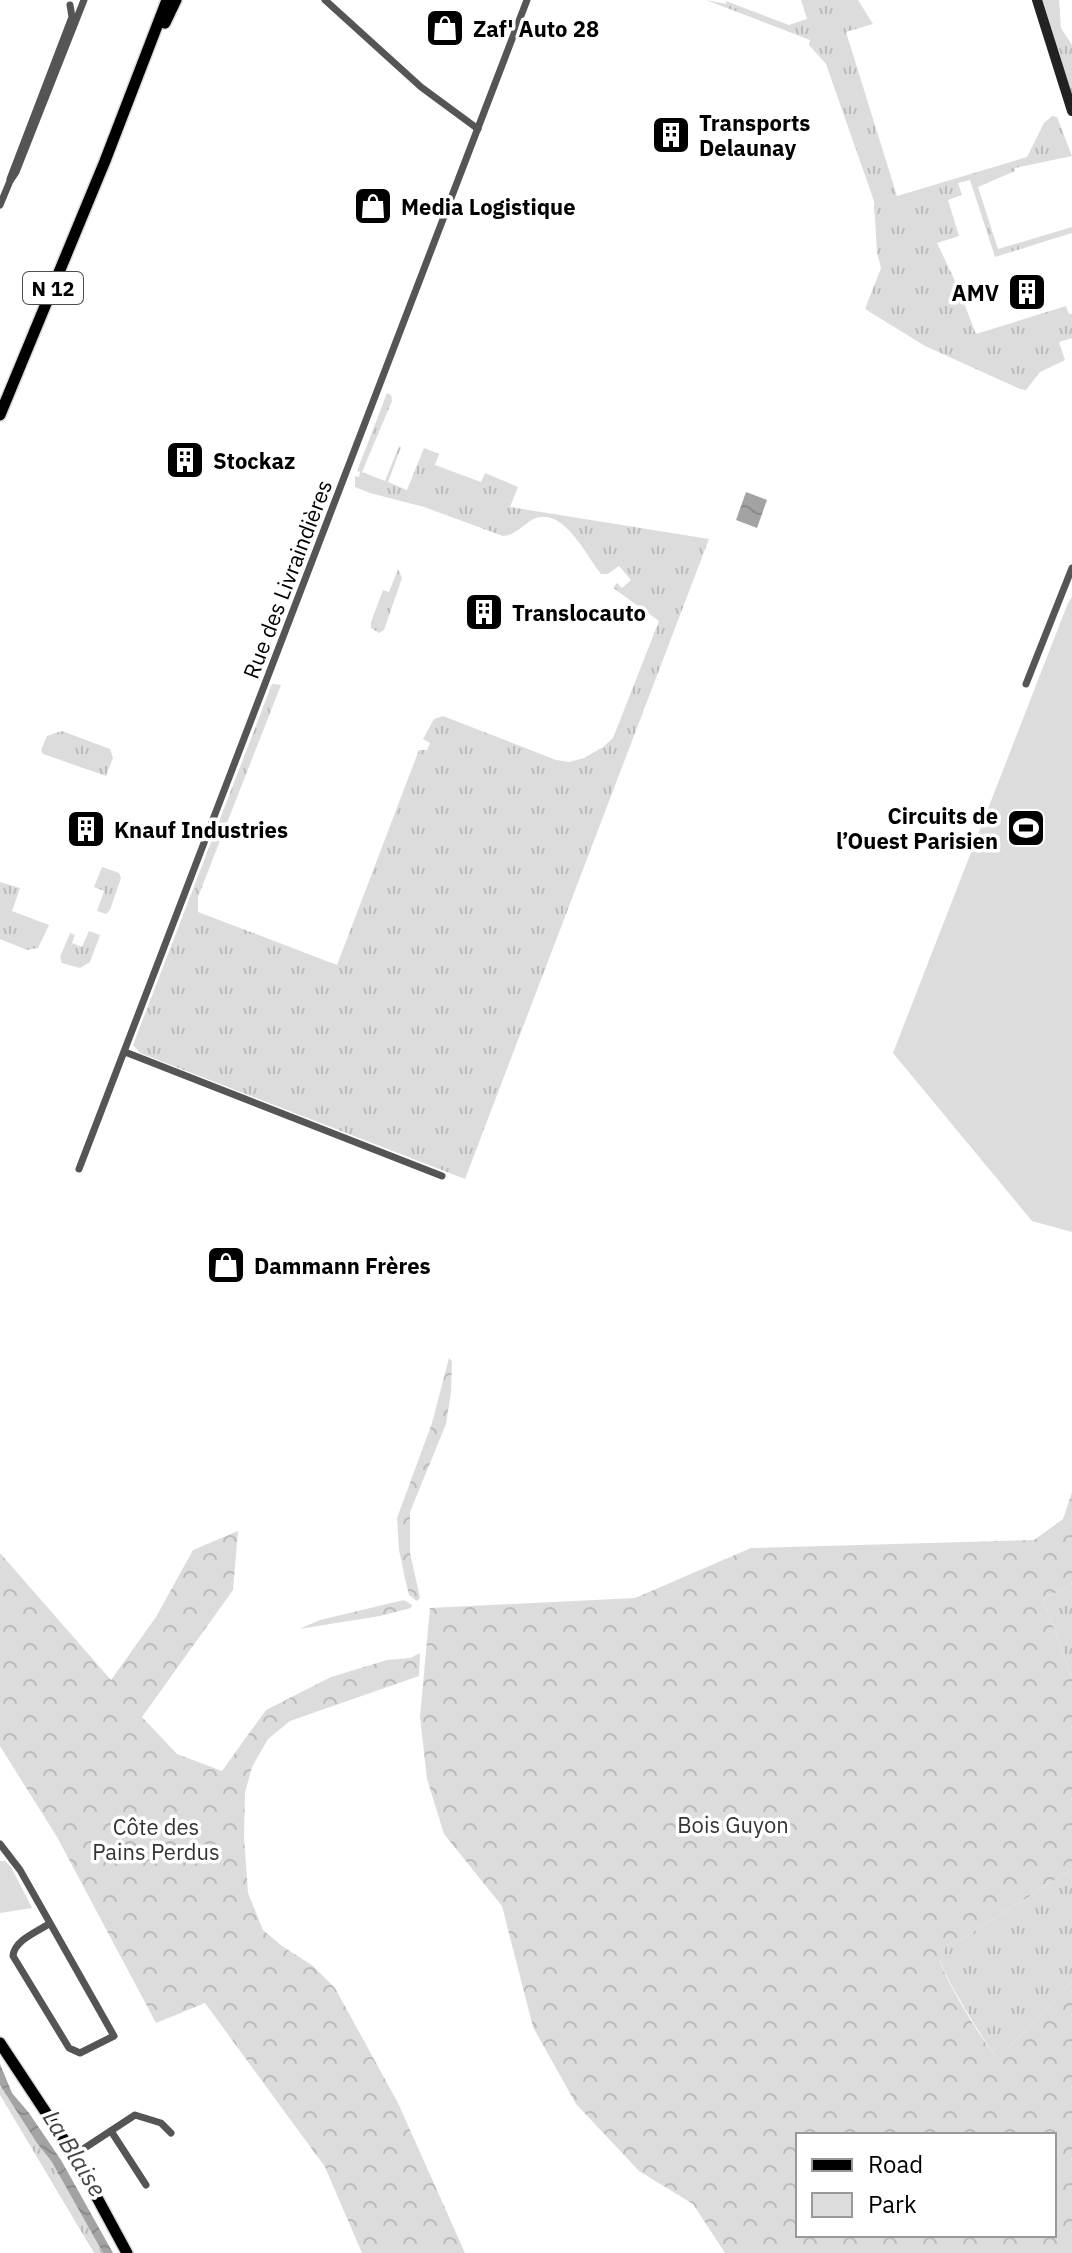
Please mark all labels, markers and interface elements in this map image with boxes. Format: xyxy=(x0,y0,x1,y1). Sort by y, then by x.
shop icon: Zaf' Auto 28 xyxy=(424,7,466,49)
place label: Zaf' Auto 28 xyxy=(473,14,599,43)
place label: Transports Delaunay xyxy=(699,108,810,162)
building icon: Transports Delaunay xyxy=(650,114,692,156)
shop icon: Media Logistique xyxy=(352,185,394,227)
place label: Media Logistique xyxy=(401,192,576,221)
building icon: AMV xyxy=(1006,271,1048,313)
road number: N 12 xyxy=(23,272,83,304)
place label: AMV xyxy=(952,278,999,307)
building icon: Stockaz xyxy=(164,439,206,481)
place label: Stockaz xyxy=(213,446,295,475)
street label: Rue des Livraindières xyxy=(236,475,338,683)
building icon: Translocauto xyxy=(463,591,505,633)
place label: Translocauto xyxy=(512,598,646,627)
place label: Circuits de l’Ouest Parisien xyxy=(836,801,998,855)
sports icon: Circuits de l’Ouest Parisien xyxy=(1005,807,1047,849)
building icon: Knauf Industries xyxy=(65,808,107,850)
place label: Knauf Industries xyxy=(114,815,288,844)
shop icon: Dammann Frères xyxy=(205,1244,247,1286)
place label: Dammann Frères xyxy=(254,1251,431,1280)
park label: Bois Guyon xyxy=(677,1810,789,1839)
park label: Côte des Pains Perdus xyxy=(92,1812,220,1866)
water label: La Blaise xyxy=(36,2104,114,2202)
legend xyxy=(796,2133,1056,2237)
text: Road xyxy=(868,2148,923,2180)
text: Park xyxy=(868,2188,917,2220)

